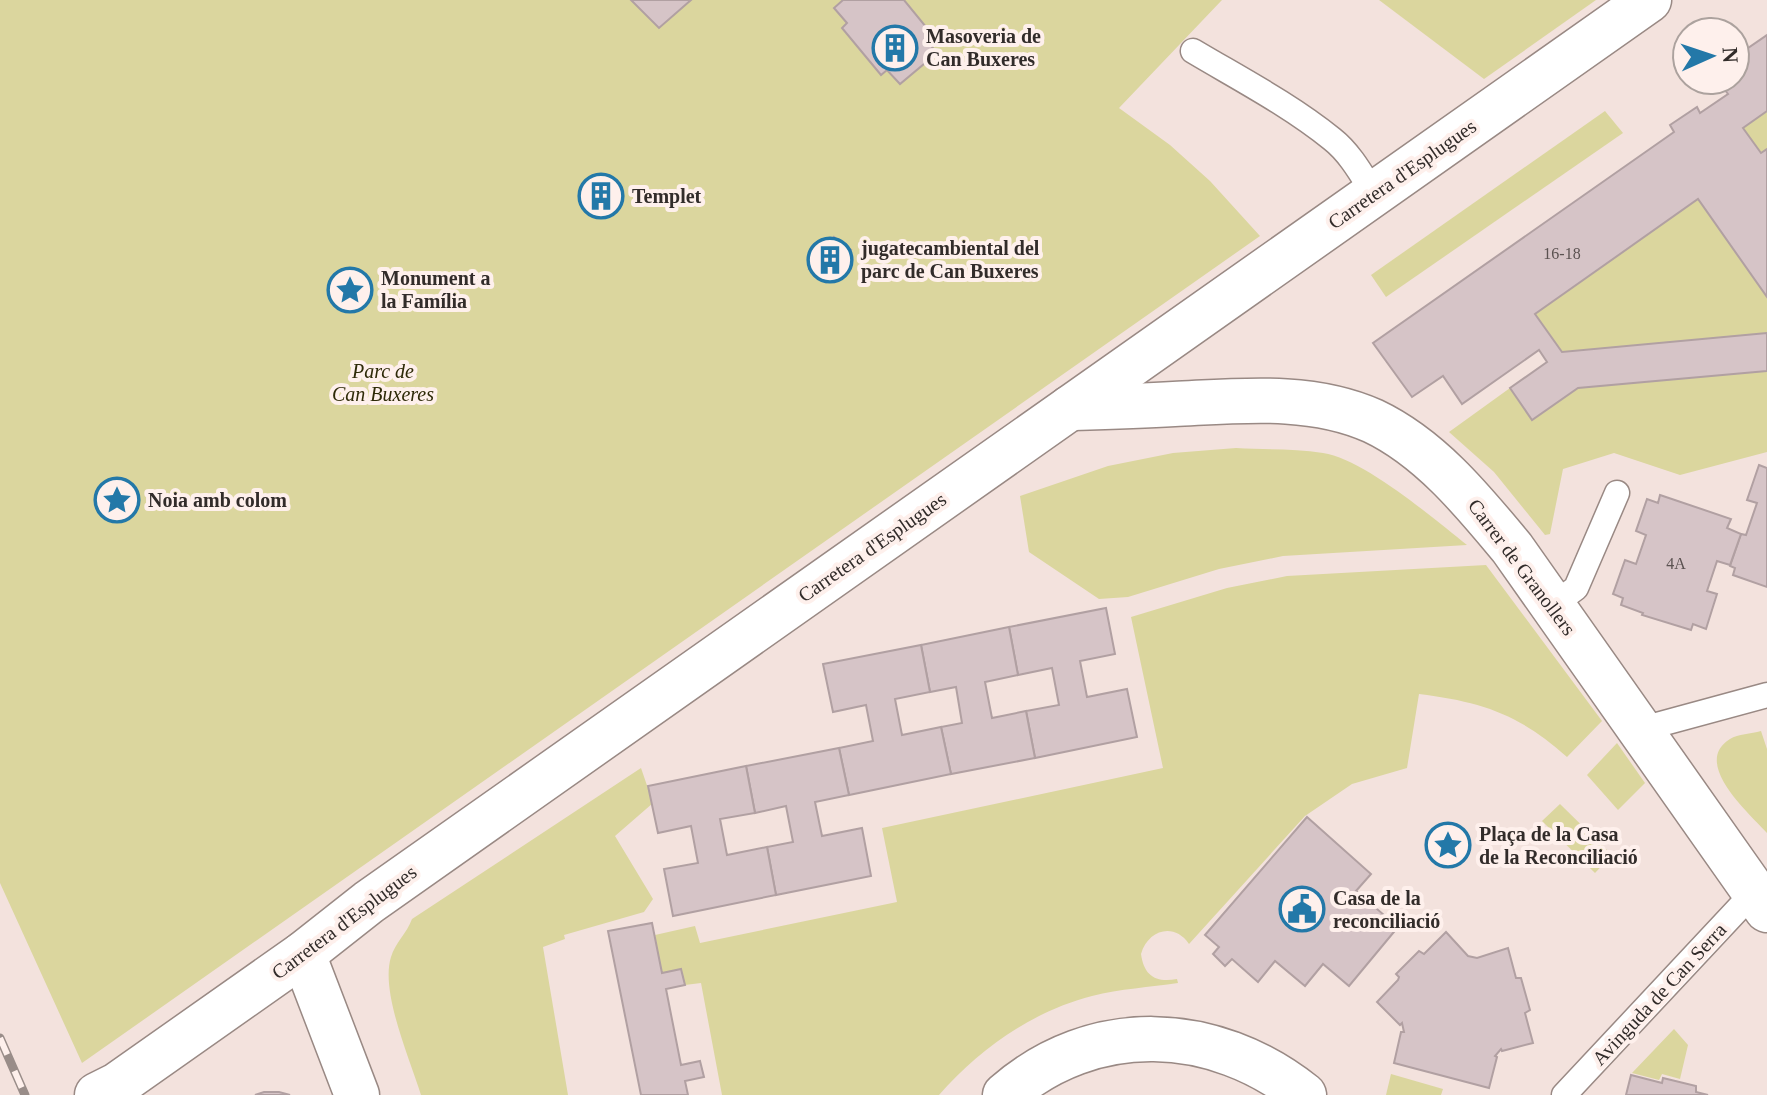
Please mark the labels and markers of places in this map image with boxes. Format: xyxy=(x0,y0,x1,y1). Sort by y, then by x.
building icon: Masoveria de Can Buxeres xyxy=(871,24,919,72)
place label: Masoveria de Can Buxeres xyxy=(926,25,1041,70)
building icon: Templet xyxy=(577,172,625,220)
place label: Templet xyxy=(632,185,702,208)
building icon: jugatecambiental del parc de Can Buxeres xyxy=(806,236,854,284)
place label: jugatecambiental del parc de Can Buxeres xyxy=(860,237,1040,283)
place icon: Monument a la Família xyxy=(326,266,374,314)
place label: Monument a la Família xyxy=(381,267,490,312)
place icon: Noia amb colom xyxy=(93,476,141,524)
place label: Noia amb colom xyxy=(148,489,287,511)
place icon: Plaça de la Casa de la Reconciliació xyxy=(1424,821,1472,869)
place label: Plaça de la Casa de la Reconciliació xyxy=(1479,823,1638,868)
public building icon: Casa de la reconciliació xyxy=(1278,885,1326,933)
place label: Casa de la reconciliació xyxy=(1333,887,1440,932)

